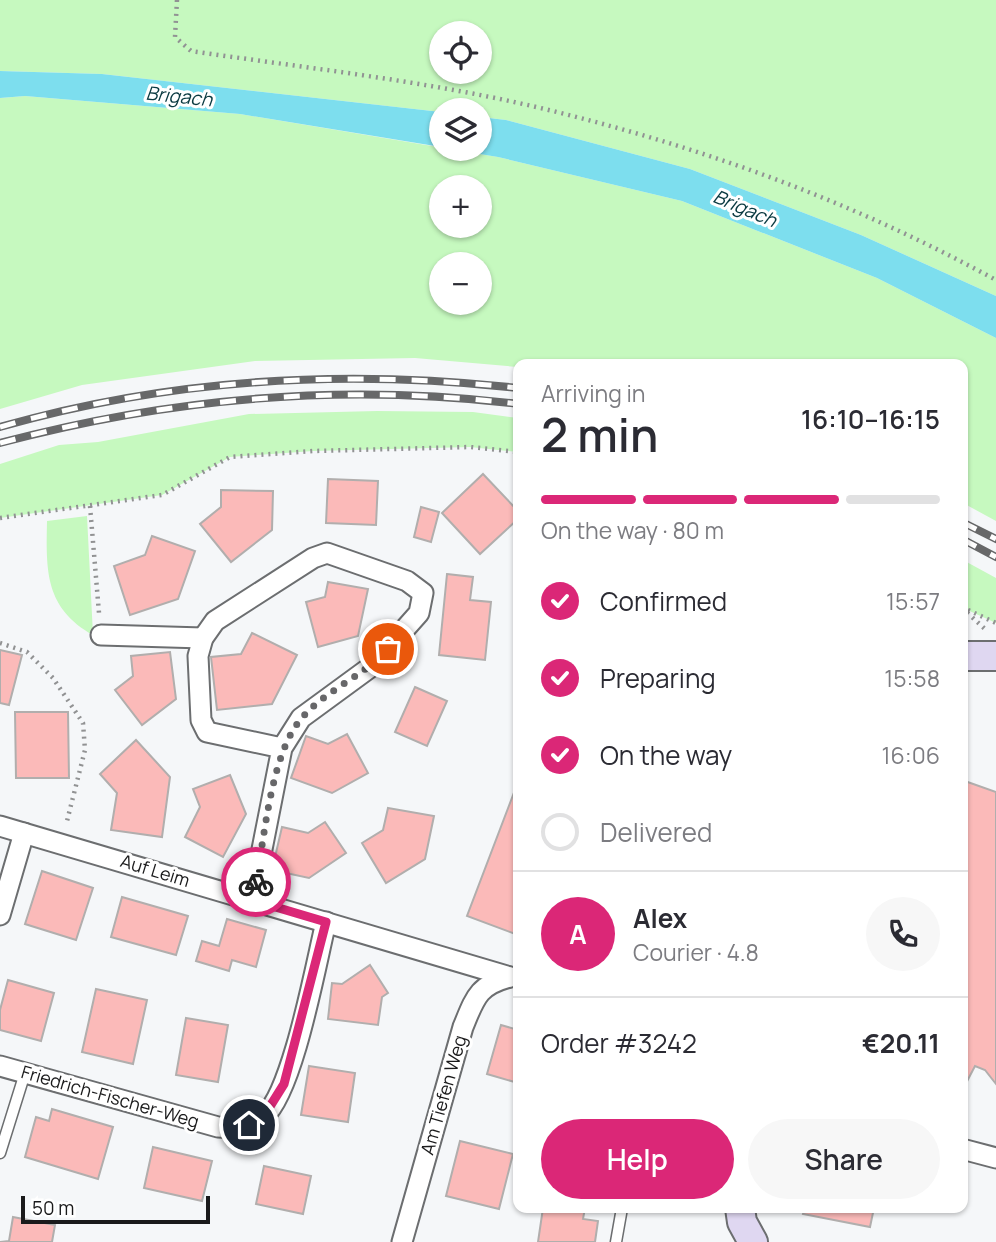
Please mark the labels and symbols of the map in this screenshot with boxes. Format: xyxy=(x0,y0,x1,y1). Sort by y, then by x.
water label: Brigach xyxy=(145,80,214,112)
water label: Brigach xyxy=(709,183,781,233)
pin xyxy=(358,619,418,679)
courier xyxy=(221,847,291,917)
street label: Auf Leim xyxy=(118,848,193,892)
street label: Am Tiefen Weg xyxy=(415,1032,472,1157)
street label: Friedrich-Fischer-Weg xyxy=(19,1059,202,1133)
pin xyxy=(219,1095,279,1155)
scale bar xyxy=(21,1193,210,1225)

